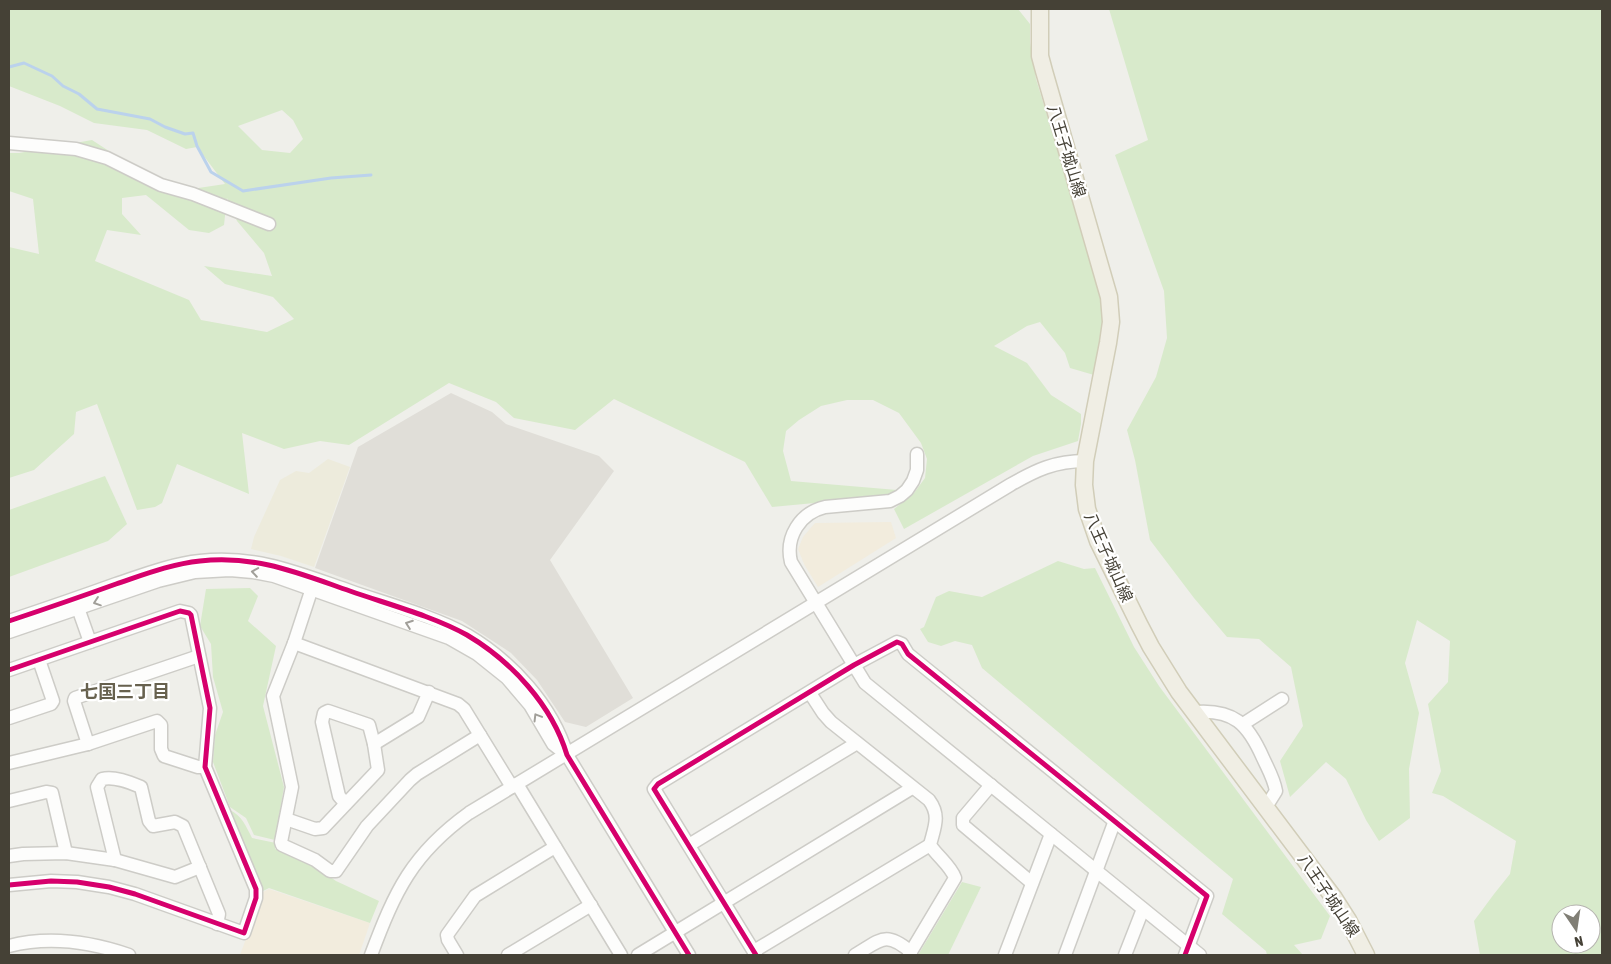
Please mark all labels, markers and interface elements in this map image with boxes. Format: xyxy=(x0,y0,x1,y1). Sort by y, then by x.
street label: 八王子城山線 xyxy=(1044,102,1090,200)
street label: 八王子城山線 xyxy=(1081,509,1137,605)
one-way arrow xyxy=(251,568,259,578)
one-way arrow xyxy=(94,596,102,606)
one-way arrow xyxy=(405,620,414,630)
district label: 七国三丁目 xyxy=(80,681,170,702)
one-way arrow xyxy=(533,714,543,723)
street label: 八王子城山線 xyxy=(1295,850,1363,940)
north arrow xyxy=(1551,904,1601,954)
text: N xyxy=(1573,933,1585,950)

